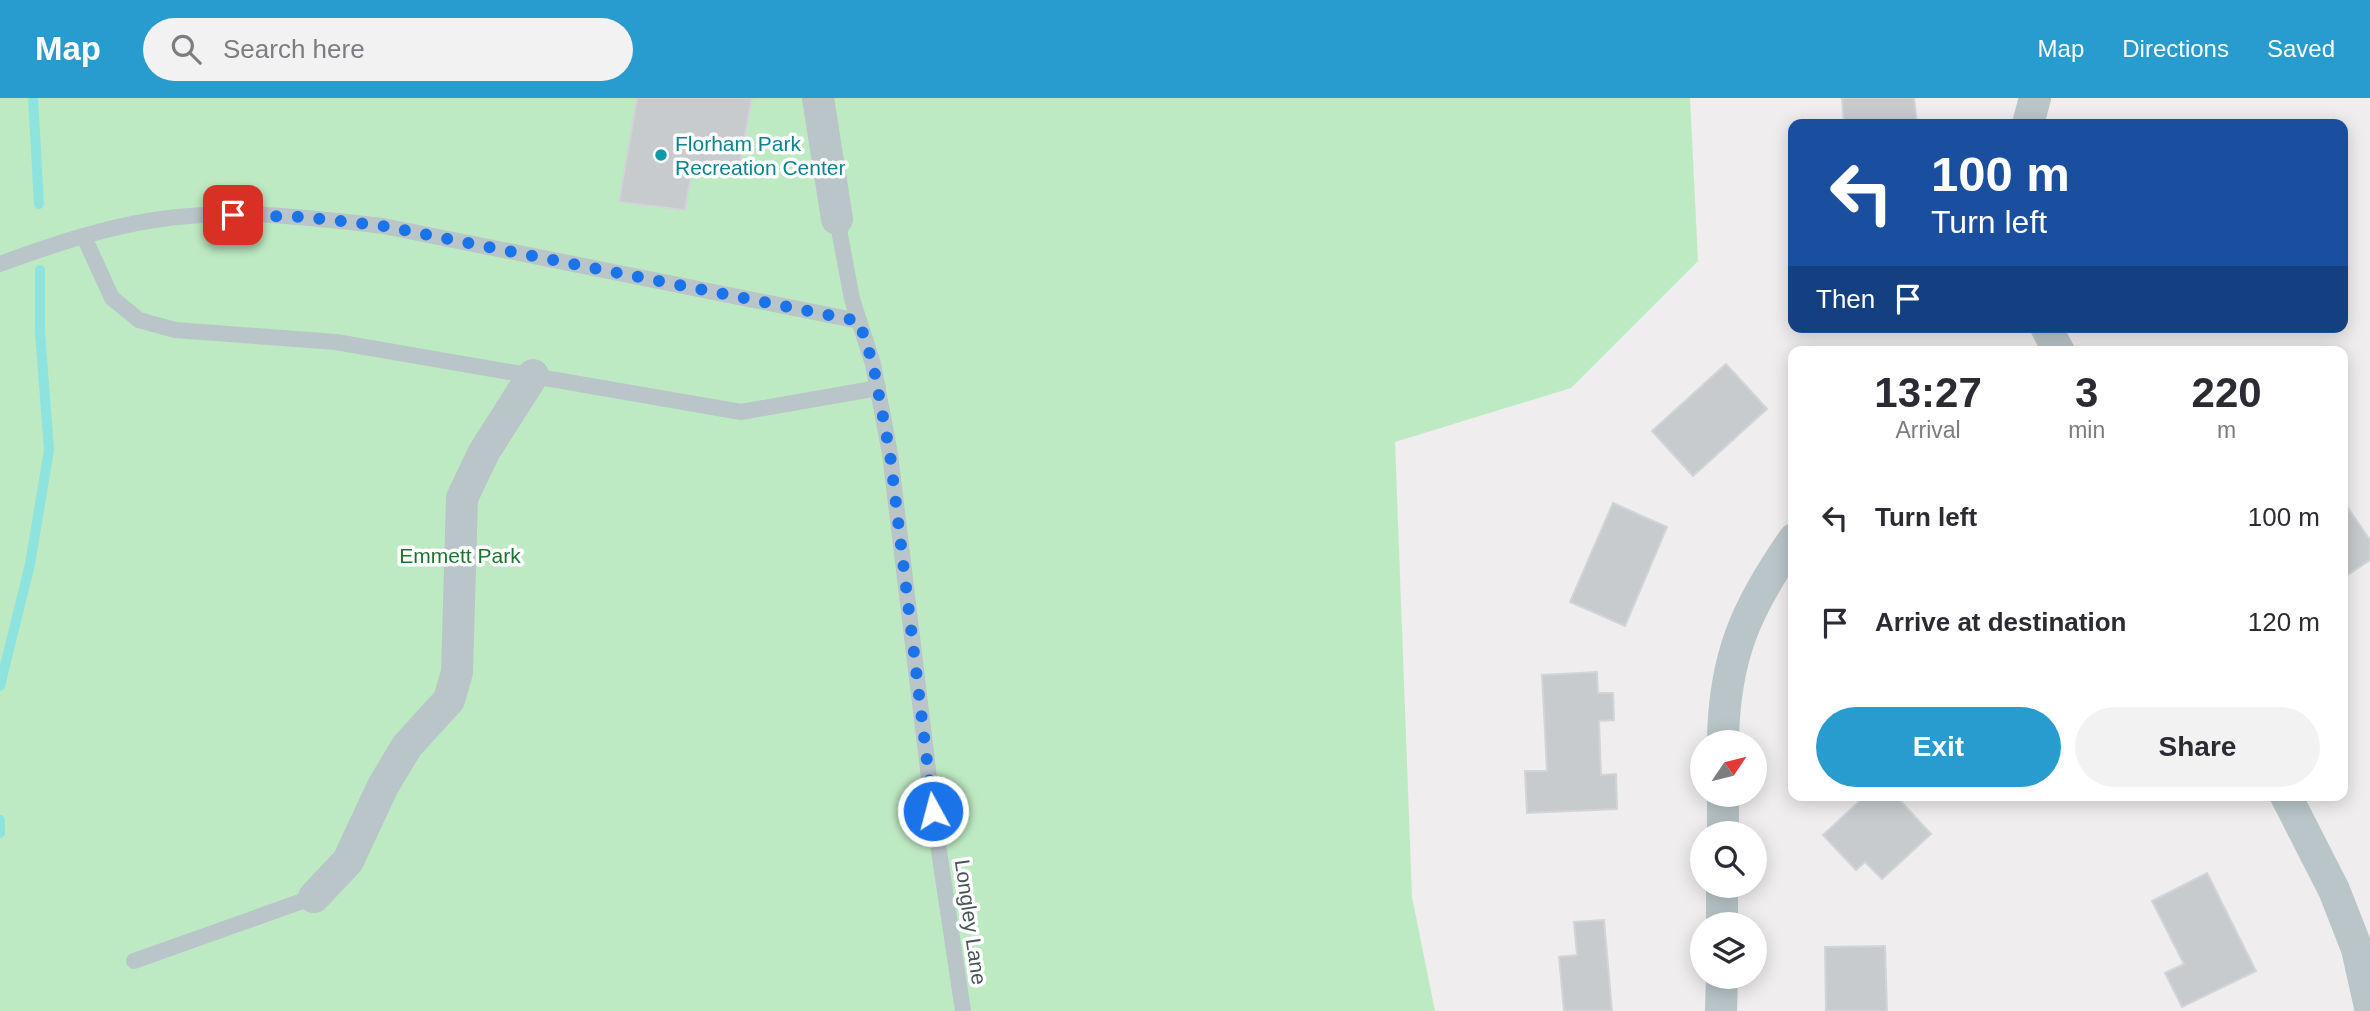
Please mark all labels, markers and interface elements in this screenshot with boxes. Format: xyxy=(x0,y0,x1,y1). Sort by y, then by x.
search box xyxy=(143,18,633,81)
text: Map xyxy=(35,30,101,67)
icon: search xyxy=(167,30,205,68)
text: Search here xyxy=(223,34,365,64)
text: Map xyxy=(2038,35,2084,62)
text: Directions xyxy=(2122,35,2229,62)
text: Saved xyxy=(2267,35,2335,62)
place label: Florham Park Recreation Center xyxy=(675,132,845,179)
marker: Florham Park Recreation Center xyxy=(653,147,669,163)
icon: left xyxy=(1816,147,1907,238)
text: 100 m xyxy=(1931,147,2070,201)
pin xyxy=(203,185,263,245)
icon: arrive xyxy=(214,196,252,234)
text: Turn left xyxy=(1931,204,2047,240)
icon: arrive xyxy=(1889,280,1927,318)
text: Then xyxy=(1816,284,1875,314)
text: 13:27 xyxy=(1874,369,1982,416)
text: 3 xyxy=(2075,369,2098,416)
text: 220 xyxy=(2192,369,2262,416)
text: Arrival xyxy=(1895,417,1961,443)
text: min xyxy=(2068,417,2105,443)
text: m xyxy=(2217,417,2236,443)
icon: left xyxy=(1816,499,1854,537)
text: Turn left xyxy=(1875,502,1977,532)
text: 100 m xyxy=(2248,502,2320,532)
park label: Emmett Park xyxy=(399,544,521,567)
icon: arrive xyxy=(1816,604,1854,642)
text: Arrive at destination xyxy=(1875,607,2126,637)
text: 120 m xyxy=(2248,607,2320,637)
button: Exit xyxy=(1816,707,2061,787)
button: Share xyxy=(2075,707,2320,787)
north arrow xyxy=(1690,730,1768,807)
map controls xyxy=(1690,730,1767,989)
position arrow xyxy=(896,774,970,848)
button: search xyxy=(1690,821,1767,898)
street label: Longley Lane xyxy=(951,858,991,986)
button: layers xyxy=(1690,912,1767,989)

